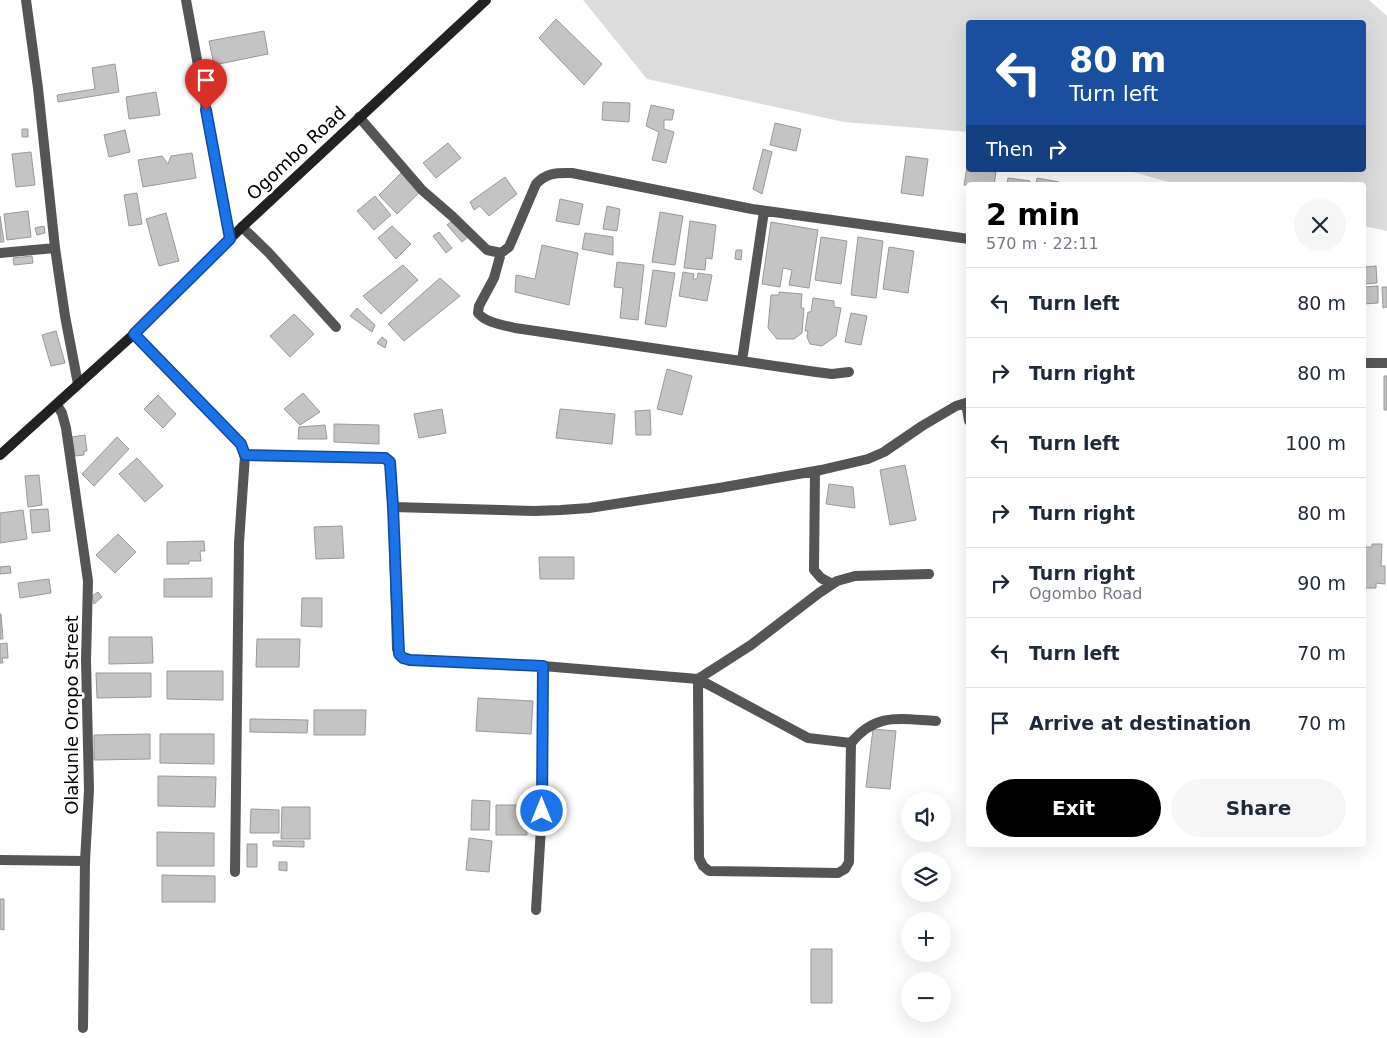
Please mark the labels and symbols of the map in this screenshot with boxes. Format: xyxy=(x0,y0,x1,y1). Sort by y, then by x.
pin xyxy=(185,59,227,110)
street label: Ogombo Road xyxy=(242,102,350,204)
street label: Olakunle Oropo Street xyxy=(61,615,82,815)
position arrow xyxy=(515,784,567,836)

